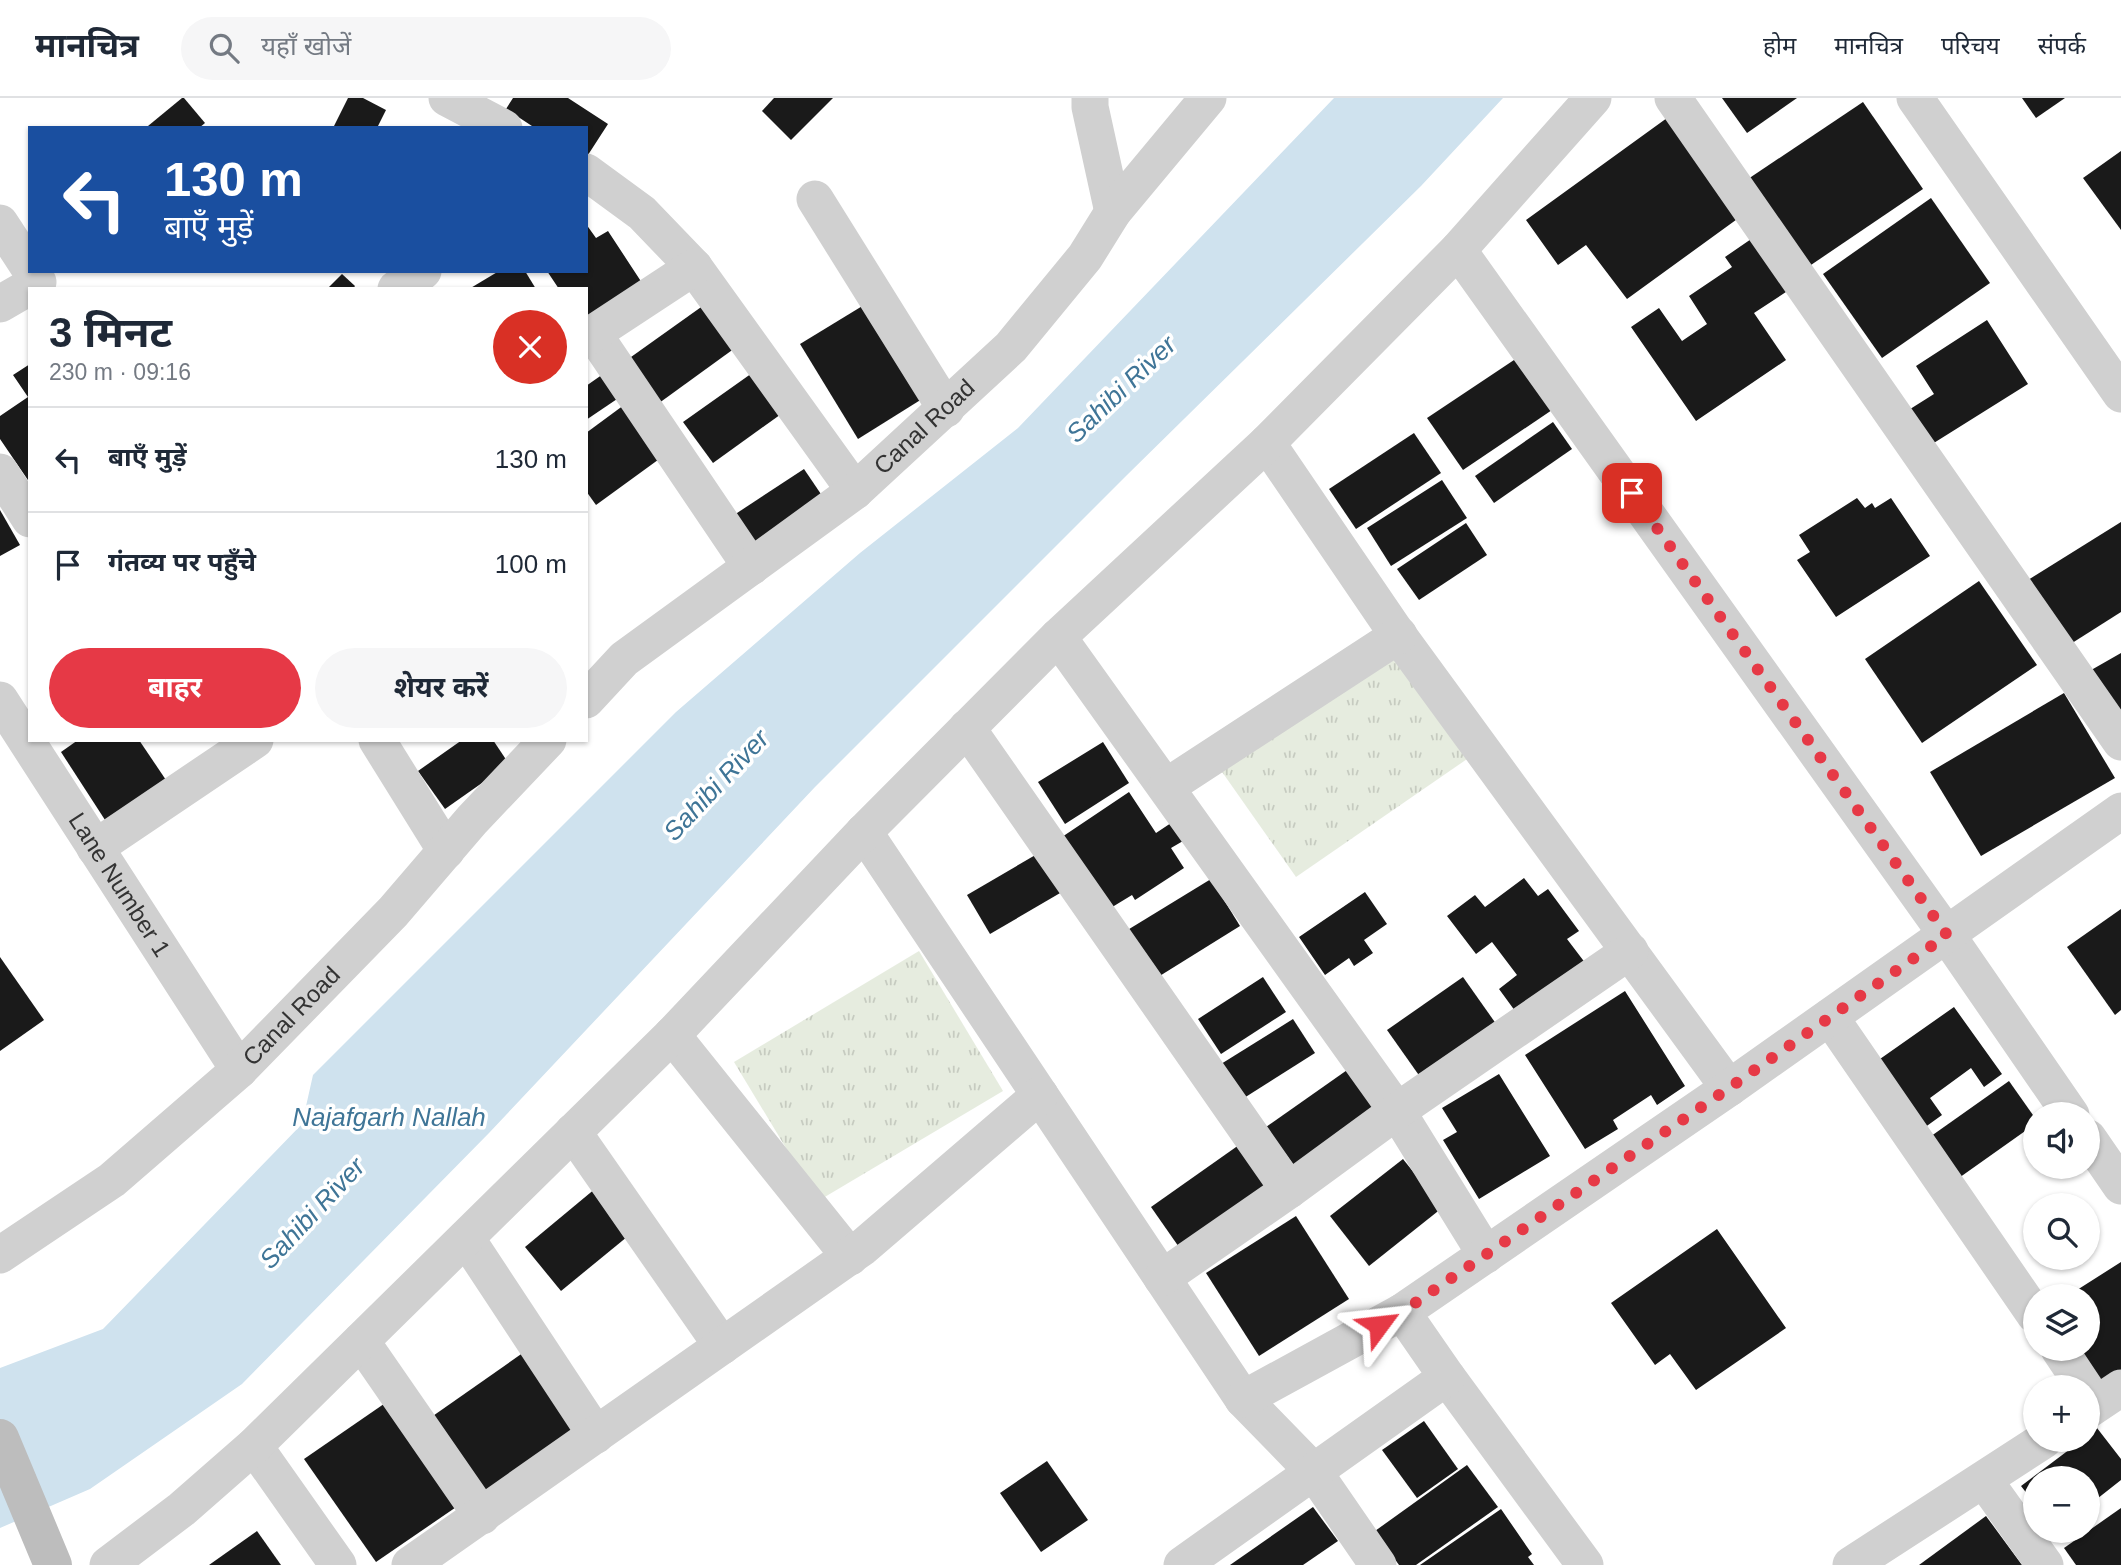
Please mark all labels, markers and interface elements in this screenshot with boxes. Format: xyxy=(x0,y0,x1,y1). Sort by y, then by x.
search box xyxy=(181,17,671,80)
text: मानचित्र xyxy=(35,27,139,64)
icon: search xyxy=(205,29,243,67)
text: यहाँ खोजें xyxy=(261,31,351,61)
text: होम xyxy=(1763,32,1796,59)
text: मानचित्र xyxy=(1834,32,1903,59)
text: परिचय xyxy=(1941,32,2000,59)
text: संपर्क xyxy=(2038,32,2086,59)
text: 130 m xyxy=(164,152,303,206)
icon: left xyxy=(49,154,140,245)
text: बाएँ मुड़ें xyxy=(164,209,253,245)
text: 3 मिनट xyxy=(49,309,172,356)
button: close xyxy=(493,310,567,384)
water label: Sahibi River xyxy=(1060,329,1183,448)
text: 230 m · 09:16 xyxy=(49,359,191,385)
street label: Canal Road xyxy=(868,374,980,480)
icon: left xyxy=(49,441,87,479)
text: बाएँ मुड़ें xyxy=(108,442,187,472)
text: 130 m xyxy=(495,444,567,474)
pin xyxy=(1602,463,1662,523)
icon: arrive xyxy=(1613,474,1651,512)
icon: arrive xyxy=(49,546,87,584)
text: गंतव्य पर पहुँचे xyxy=(108,547,256,577)
text: 100 m xyxy=(495,549,567,579)
button: बाहर xyxy=(49,648,301,728)
button: शेयर करें xyxy=(315,648,567,728)
water label: Sahibi River xyxy=(657,723,776,846)
street label: Lane Number 1 xyxy=(64,808,176,961)
street label: Canal Road xyxy=(237,961,345,1071)
water label: Najafgarh Nallah xyxy=(292,1102,486,1132)
map controls xyxy=(2023,1102,2100,1543)
button: sound xyxy=(2023,1102,2100,1179)
water label: Sahibi River xyxy=(253,1151,372,1274)
button: search xyxy=(2023,1193,2100,1270)
button: layers xyxy=(2023,1284,2100,1361)
position arrow xyxy=(1342,1288,1416,1362)
button: + xyxy=(2023,1375,2100,1452)
button: − xyxy=(2023,1466,2100,1543)

